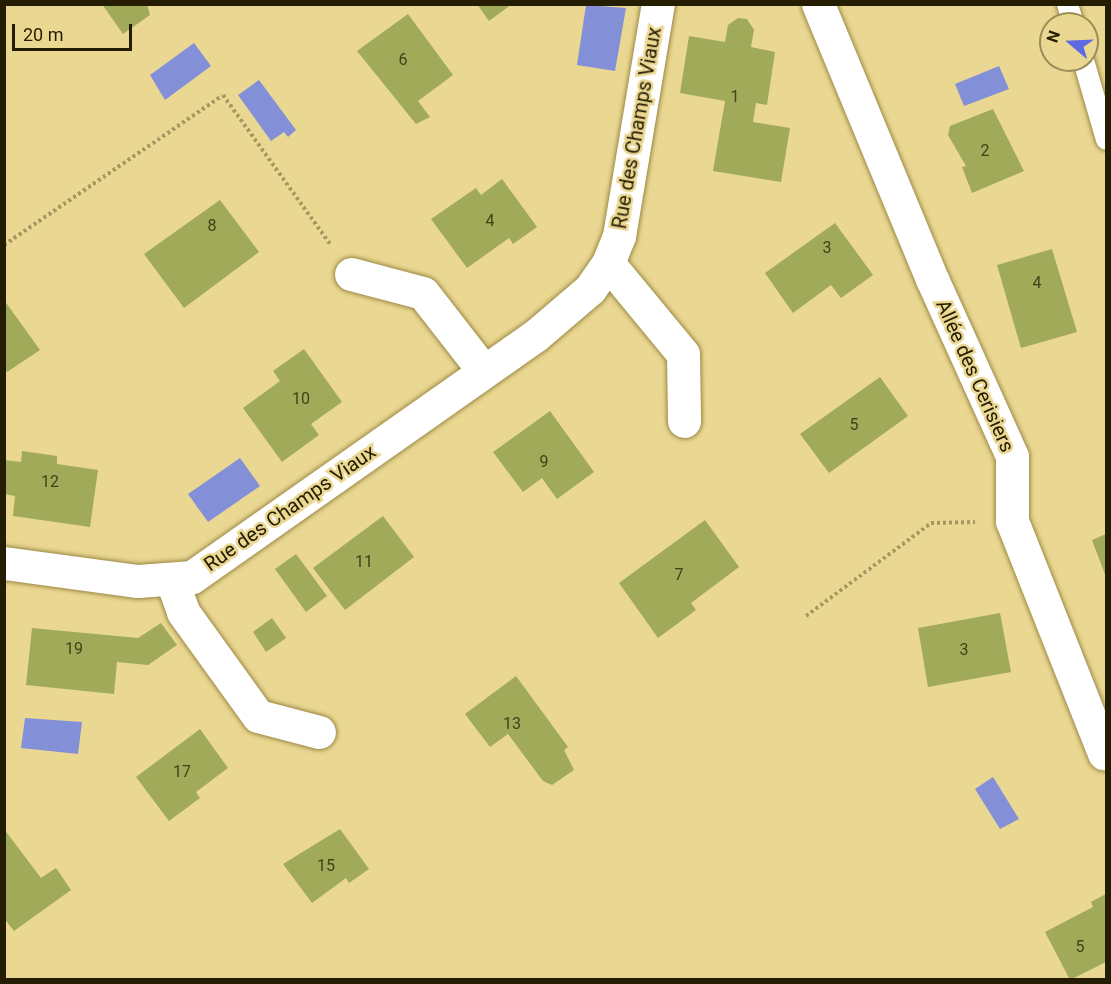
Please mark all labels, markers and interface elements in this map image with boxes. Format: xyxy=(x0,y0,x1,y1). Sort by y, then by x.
scale bar xyxy=(15,12,135,50)
north arrow xyxy=(1039,12,1099,72)
text: 20 m xyxy=(23,24,63,45)
street label: Rue des Champs Viaux xyxy=(607,25,667,231)
text: N xyxy=(1043,28,1064,45)
house number: 6 xyxy=(399,50,407,70)
house number: 1 xyxy=(731,87,739,107)
house number: 2 xyxy=(981,141,989,161)
house number: 4 xyxy=(486,211,494,231)
house number: 8 xyxy=(208,216,216,236)
house number: 3 xyxy=(823,238,831,258)
house number: 4 xyxy=(1033,273,1041,293)
street label: Allée des Cerisiers xyxy=(931,296,1019,456)
house number: 10 xyxy=(292,389,310,409)
house number: 5 xyxy=(850,415,858,435)
street label: Rue des Champs Viaux xyxy=(199,440,381,576)
house number: 9 xyxy=(540,452,548,472)
house number: 12 xyxy=(41,472,59,492)
house number: 11 xyxy=(355,552,373,572)
house number: 7 xyxy=(675,565,683,585)
house number: 19 xyxy=(65,639,83,659)
house number: 3 xyxy=(960,640,968,660)
house number: 13 xyxy=(503,714,521,734)
house number: 17 xyxy=(173,762,191,782)
house number: 15 xyxy=(317,856,335,876)
house number: 5 xyxy=(1076,937,1084,957)

